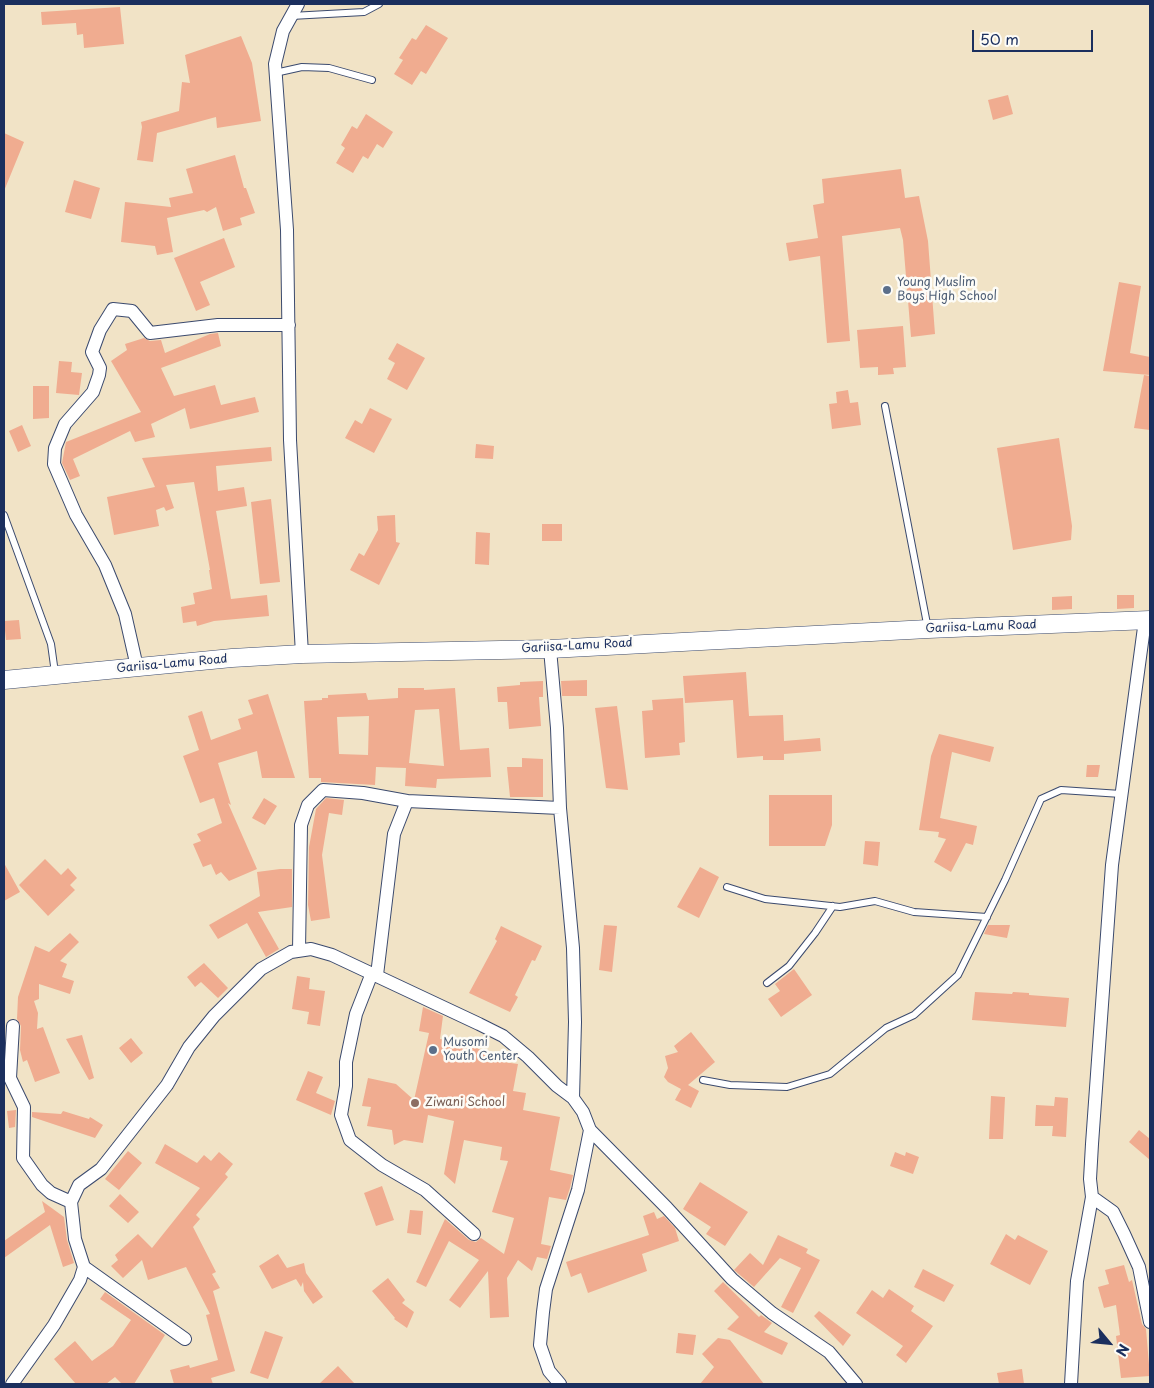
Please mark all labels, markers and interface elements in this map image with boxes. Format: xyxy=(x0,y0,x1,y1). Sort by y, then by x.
scale bar xyxy=(974,20,1095,52)
text: 50 m xyxy=(980,27,1019,50)
place label: Young Muslim Boys High School xyxy=(897,276,997,304)
marker: Young Muslim Boys High School xyxy=(881,284,893,296)
street label: Gariisa-Lamu Road xyxy=(925,618,1037,636)
street label: Gariisa-Lamu Road xyxy=(521,636,633,656)
street label: Gariisa-Lamu Road xyxy=(116,652,228,676)
place label: Musomi Youth Center xyxy=(443,1036,518,1064)
marker: Musomi Youth Center xyxy=(427,1044,439,1056)
place label: Ziwani School xyxy=(425,1096,505,1110)
marker: Ziwani School xyxy=(409,1097,421,1109)
north arrow xyxy=(1084,1318,1134,1368)
text: N xyxy=(1111,1340,1135,1360)

